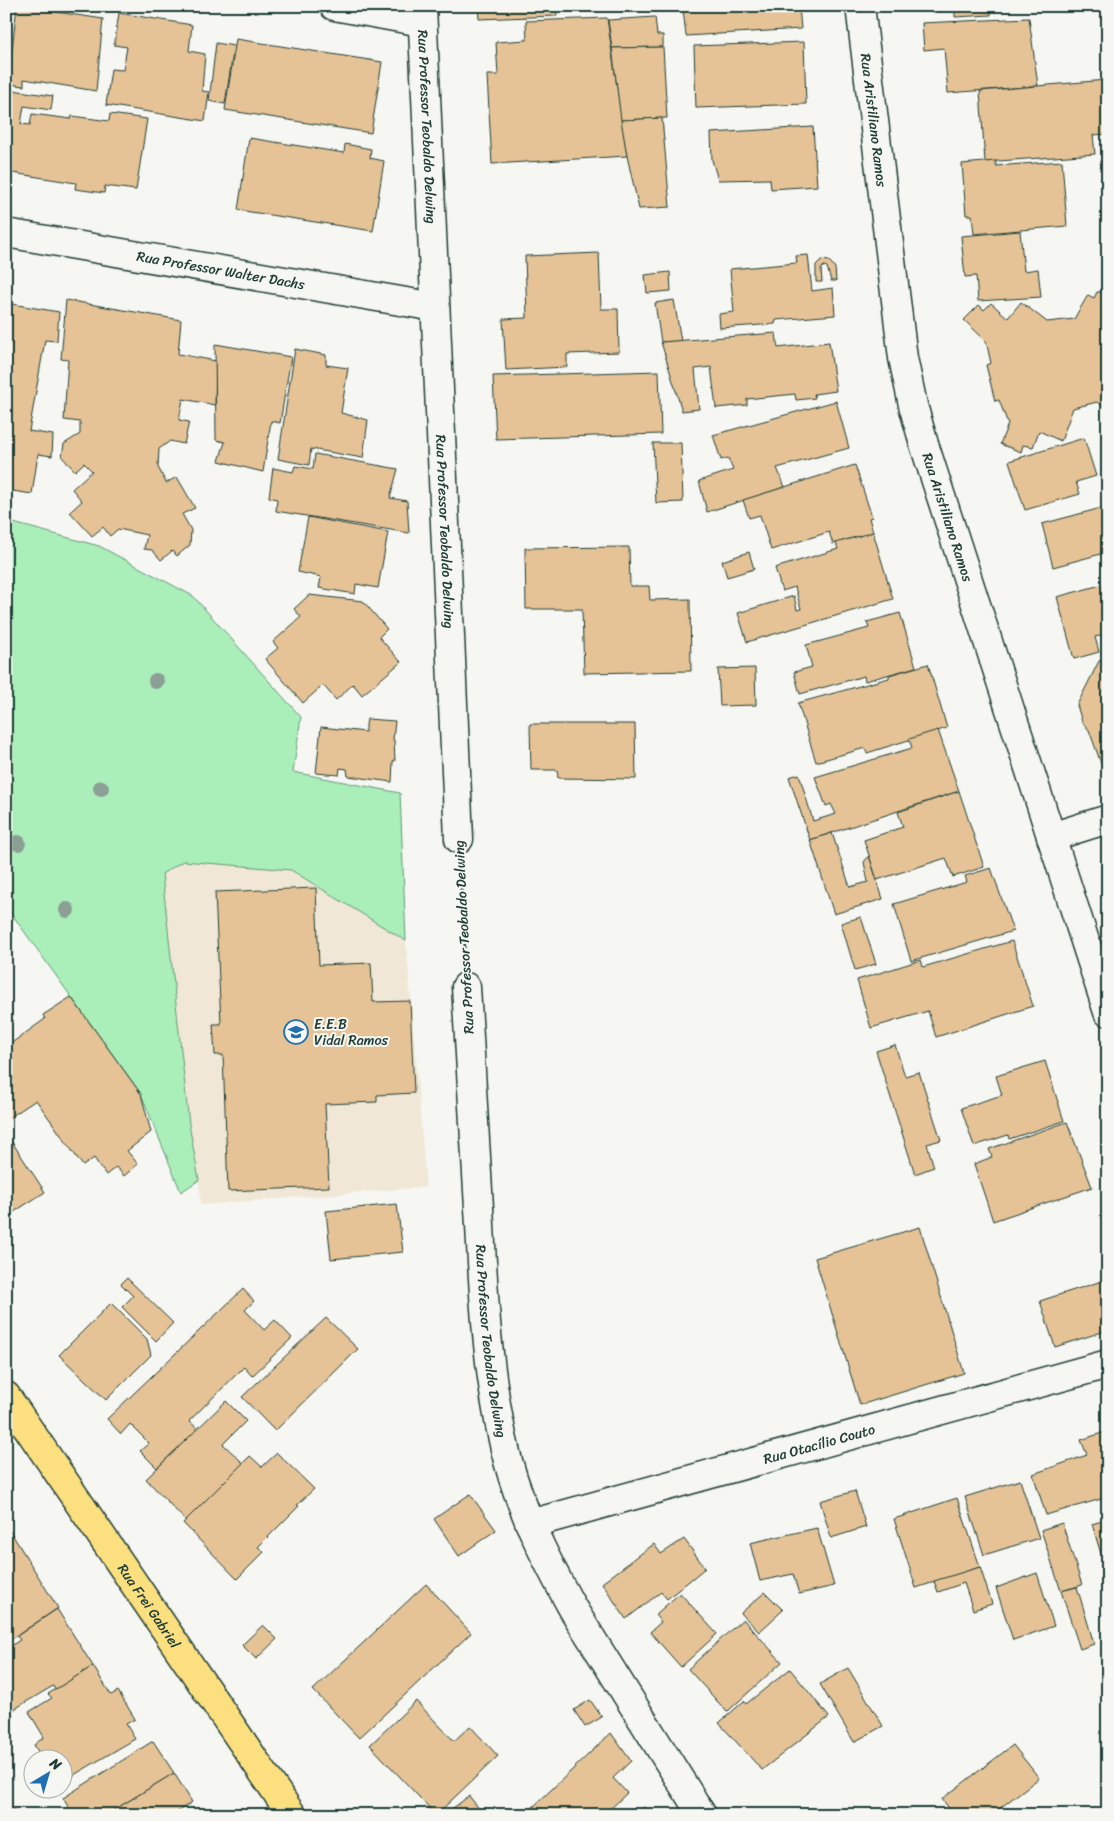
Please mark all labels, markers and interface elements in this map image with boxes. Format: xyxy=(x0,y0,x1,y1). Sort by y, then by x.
street label: Rua Professor Teobaldo Delwing xyxy=(411,29,444,224)
street label: Rua Aristiliano Ramos xyxy=(853,52,895,189)
street label: Rua Professor Walter Dachs xyxy=(135,243,307,297)
street label: Rua Professor Teobaldo Delwing xyxy=(429,434,462,629)
street label: Rua Aristiliano Ramos xyxy=(915,449,980,585)
street label: Rua Professor Teobaldo Delwing xyxy=(446,839,482,1035)
place label: E.E.B Vidal Ramos xyxy=(314,1012,389,1053)
school or university icon: E.E.B Vidal Ramos xyxy=(283,1019,309,1045)
street label: Rua Professor Teobaldo Delwing xyxy=(469,1244,515,1440)
street label: Rua Otacílio Couto xyxy=(760,1417,878,1471)
street label: Rua Frei Gabriel xyxy=(111,1558,188,1654)
north arrow xyxy=(22,1748,72,1798)
text: N xyxy=(43,1751,67,1777)

